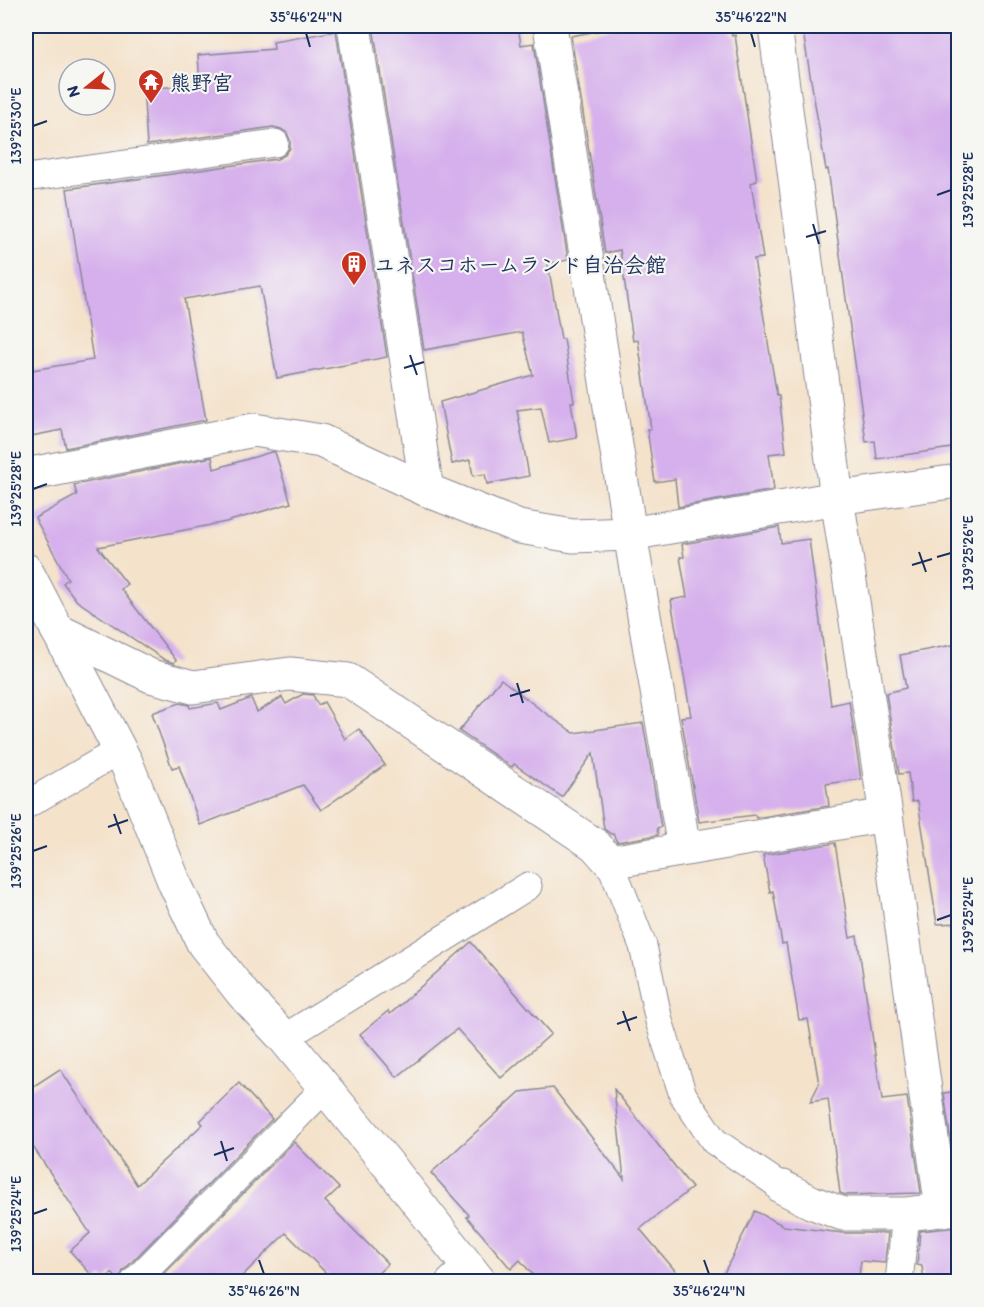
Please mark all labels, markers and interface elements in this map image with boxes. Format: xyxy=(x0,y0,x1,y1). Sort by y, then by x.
text: 35°46'24"N xyxy=(270,8,342,26)
text: 35°46'22"N xyxy=(715,8,787,26)
north arrow xyxy=(57,57,117,117)
temple icon: 熊野宮 xyxy=(136,67,166,105)
place label: 熊野宮 xyxy=(170,70,233,95)
text: N xyxy=(63,83,84,100)
text: 139°25'30"E xyxy=(7,87,25,165)
text: 139°25'28"E xyxy=(959,152,977,228)
building icon: ユネスコホームランド自治会館 xyxy=(339,249,369,287)
place label: ユネスコホームランド自治会館 xyxy=(374,252,666,277)
text: 139°25'28"E xyxy=(7,451,25,527)
text: 139°25'26"E xyxy=(959,515,977,591)
text: 139°25'26"E xyxy=(7,813,25,889)
text: 139°25'24"E xyxy=(959,877,977,953)
text: 139°25'24"E xyxy=(7,1176,25,1252)
text: 35°46'26"N xyxy=(228,1282,300,1300)
text: 35°46'24"N xyxy=(673,1282,745,1300)

